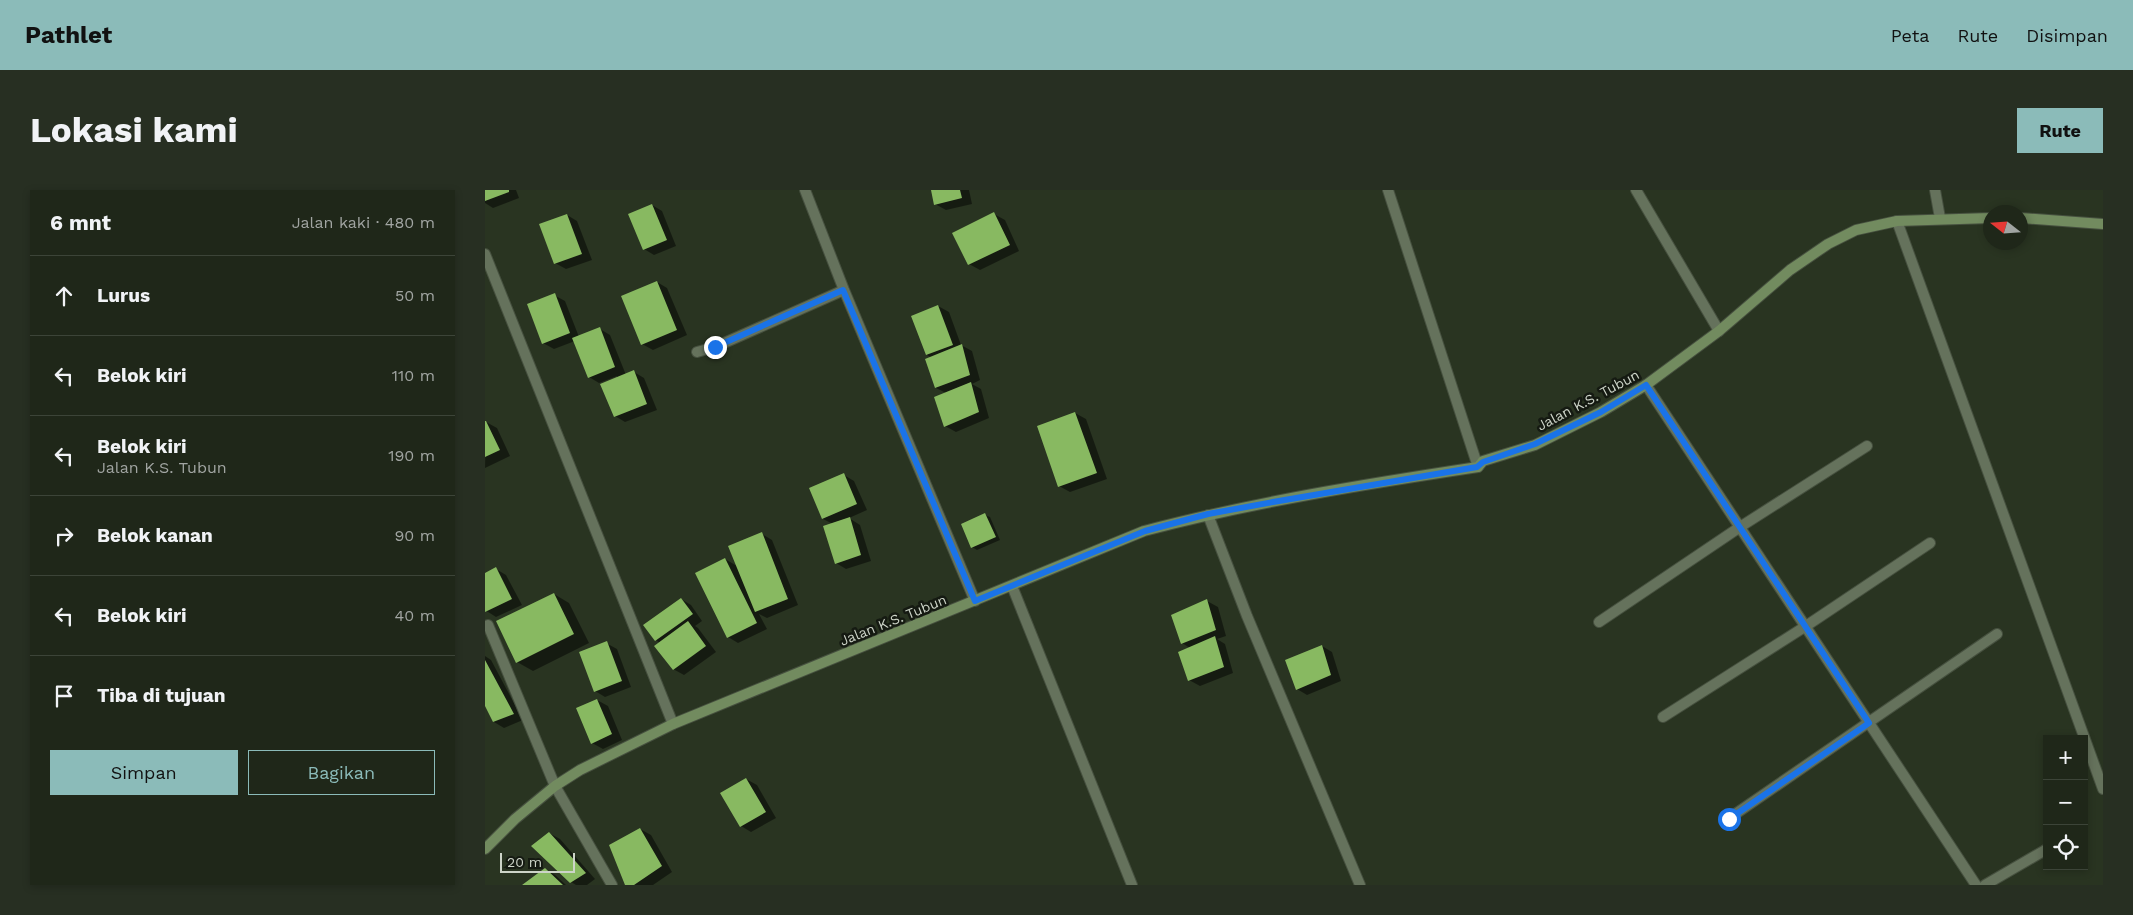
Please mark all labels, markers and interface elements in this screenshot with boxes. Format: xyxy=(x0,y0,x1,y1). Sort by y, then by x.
text: Pathlet xyxy=(25,21,112,49)
text: Peta xyxy=(1891,25,1929,46)
text: Rute xyxy=(1957,25,1998,46)
text: Disimpan xyxy=(2026,25,2108,46)
button: Rute xyxy=(2017,108,2103,153)
text: Lokasi kami xyxy=(30,109,238,151)
north arrow xyxy=(1983,205,2028,250)
text: 6 mnt xyxy=(50,210,111,235)
text: Jalan kaki · 480 m xyxy=(292,213,435,232)
icon: ahead xyxy=(50,282,78,310)
text: Lurus xyxy=(97,284,150,307)
text: 50 m xyxy=(395,286,435,305)
route end xyxy=(704,336,727,359)
icon: left xyxy=(50,362,78,390)
text: Belok kiri xyxy=(97,364,187,387)
text: 110 m xyxy=(392,366,435,385)
street label: Jalan K.S. Tubun xyxy=(1534,366,1642,434)
text: Belok kiri xyxy=(97,435,187,458)
icon: left xyxy=(50,442,78,470)
text: 190 m xyxy=(388,446,435,465)
text: Jalan K.S. Tubun xyxy=(97,458,227,477)
icon: right xyxy=(50,522,78,550)
text: Belok kanan xyxy=(97,524,213,547)
text: 90 m xyxy=(394,526,435,545)
street label: Jalan K.S. Tubun xyxy=(837,591,949,649)
icon: left xyxy=(50,602,78,630)
text: Belok kiri xyxy=(97,604,187,627)
text: 40 m xyxy=(395,606,435,625)
icon: arrive xyxy=(50,682,78,710)
text: Tiba di tujuan xyxy=(97,684,226,707)
map controls xyxy=(2043,735,2088,870)
button: + xyxy=(2043,735,2088,780)
button: Simpan xyxy=(50,750,238,795)
button: Bagikan xyxy=(248,750,435,795)
button: − xyxy=(2043,780,2088,825)
route start xyxy=(1718,808,1741,831)
button: locate xyxy=(2043,825,2088,870)
scale bar xyxy=(500,850,575,873)
text: 20 m xyxy=(507,854,542,870)

